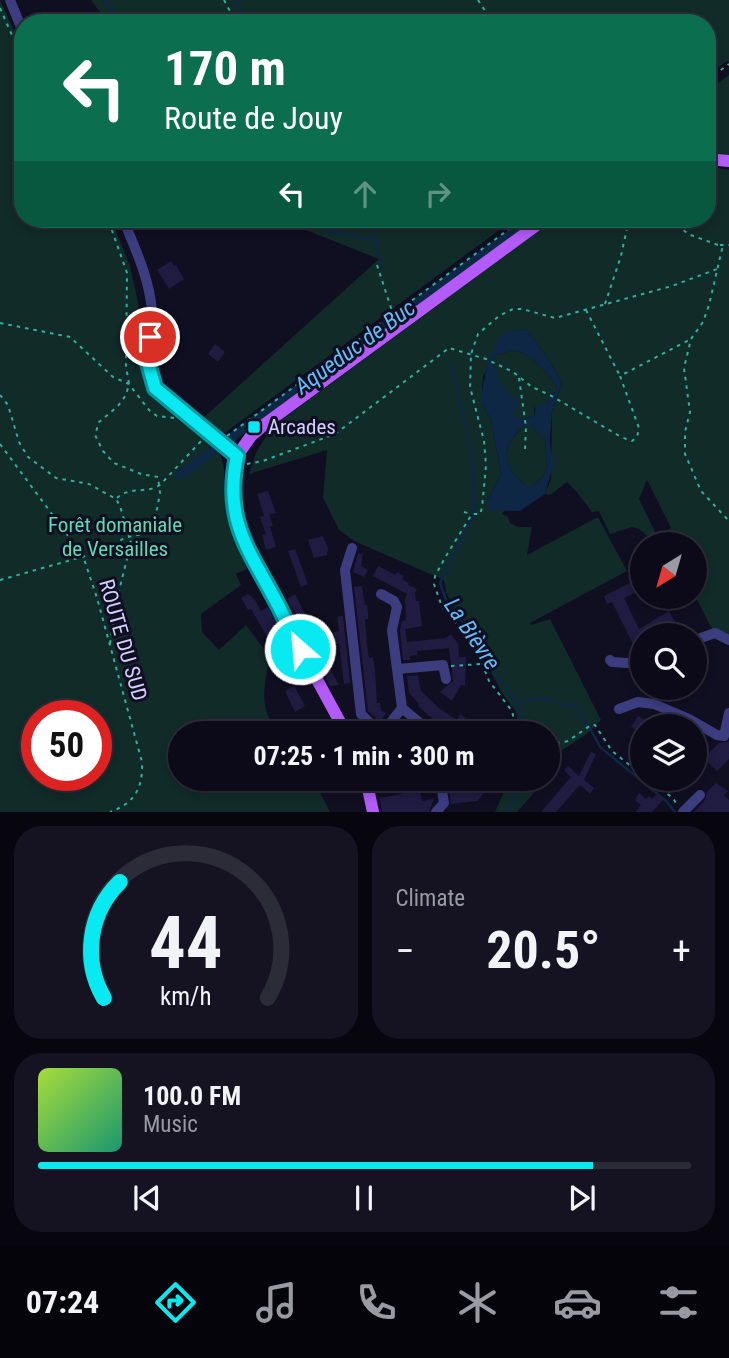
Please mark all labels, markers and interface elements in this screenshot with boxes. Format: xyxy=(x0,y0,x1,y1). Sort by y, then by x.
text: 170 m xyxy=(164,40,286,97)
icon: left xyxy=(49,42,140,133)
text: Route de Jouy xyxy=(164,99,343,137)
icon: left xyxy=(273,175,311,213)
icon: ahead xyxy=(346,175,384,213)
icon: right xyxy=(419,175,457,213)
water label: Aqueduc de Buc xyxy=(289,294,421,400)
pin xyxy=(120,307,180,367)
icon: arrive xyxy=(131,318,169,356)
place label: Arcades xyxy=(268,415,336,439)
marker: Arcades xyxy=(246,419,262,435)
park label: Forêt domaniale de Versailles xyxy=(48,513,182,561)
north arrow xyxy=(630,532,707,609)
map controls xyxy=(630,532,707,791)
street label: ROUTE DU SUD xyxy=(94,577,152,703)
water label: La Bièvre xyxy=(438,593,506,675)
position arrow xyxy=(263,612,337,686)
button: search xyxy=(630,623,707,700)
speed limit sign: 50 xyxy=(21,700,112,791)
button: layers xyxy=(630,714,707,791)
text: 07:25 · 1 min · 300 m xyxy=(254,741,474,771)
text: Climate xyxy=(396,885,465,912)
text: 44 xyxy=(149,901,223,987)
text: 20.5° xyxy=(486,920,600,981)
text: − xyxy=(396,929,415,973)
text: + xyxy=(672,929,691,973)
text: km/h xyxy=(160,982,211,1011)
text: 100.0 FM xyxy=(143,1081,241,1111)
text: Music xyxy=(143,1111,198,1138)
icon: previous xyxy=(128,1179,166,1217)
icon: pause xyxy=(345,1179,383,1217)
icon: next xyxy=(563,1179,601,1217)
icon: directions xyxy=(151,1278,200,1327)
icon: music xyxy=(252,1278,301,1327)
icon: phone xyxy=(352,1278,401,1327)
icon: climate xyxy=(453,1278,502,1327)
icon: car xyxy=(553,1278,602,1327)
icon: filters xyxy=(654,1278,703,1327)
text: 07:24 xyxy=(26,1283,99,1321)

